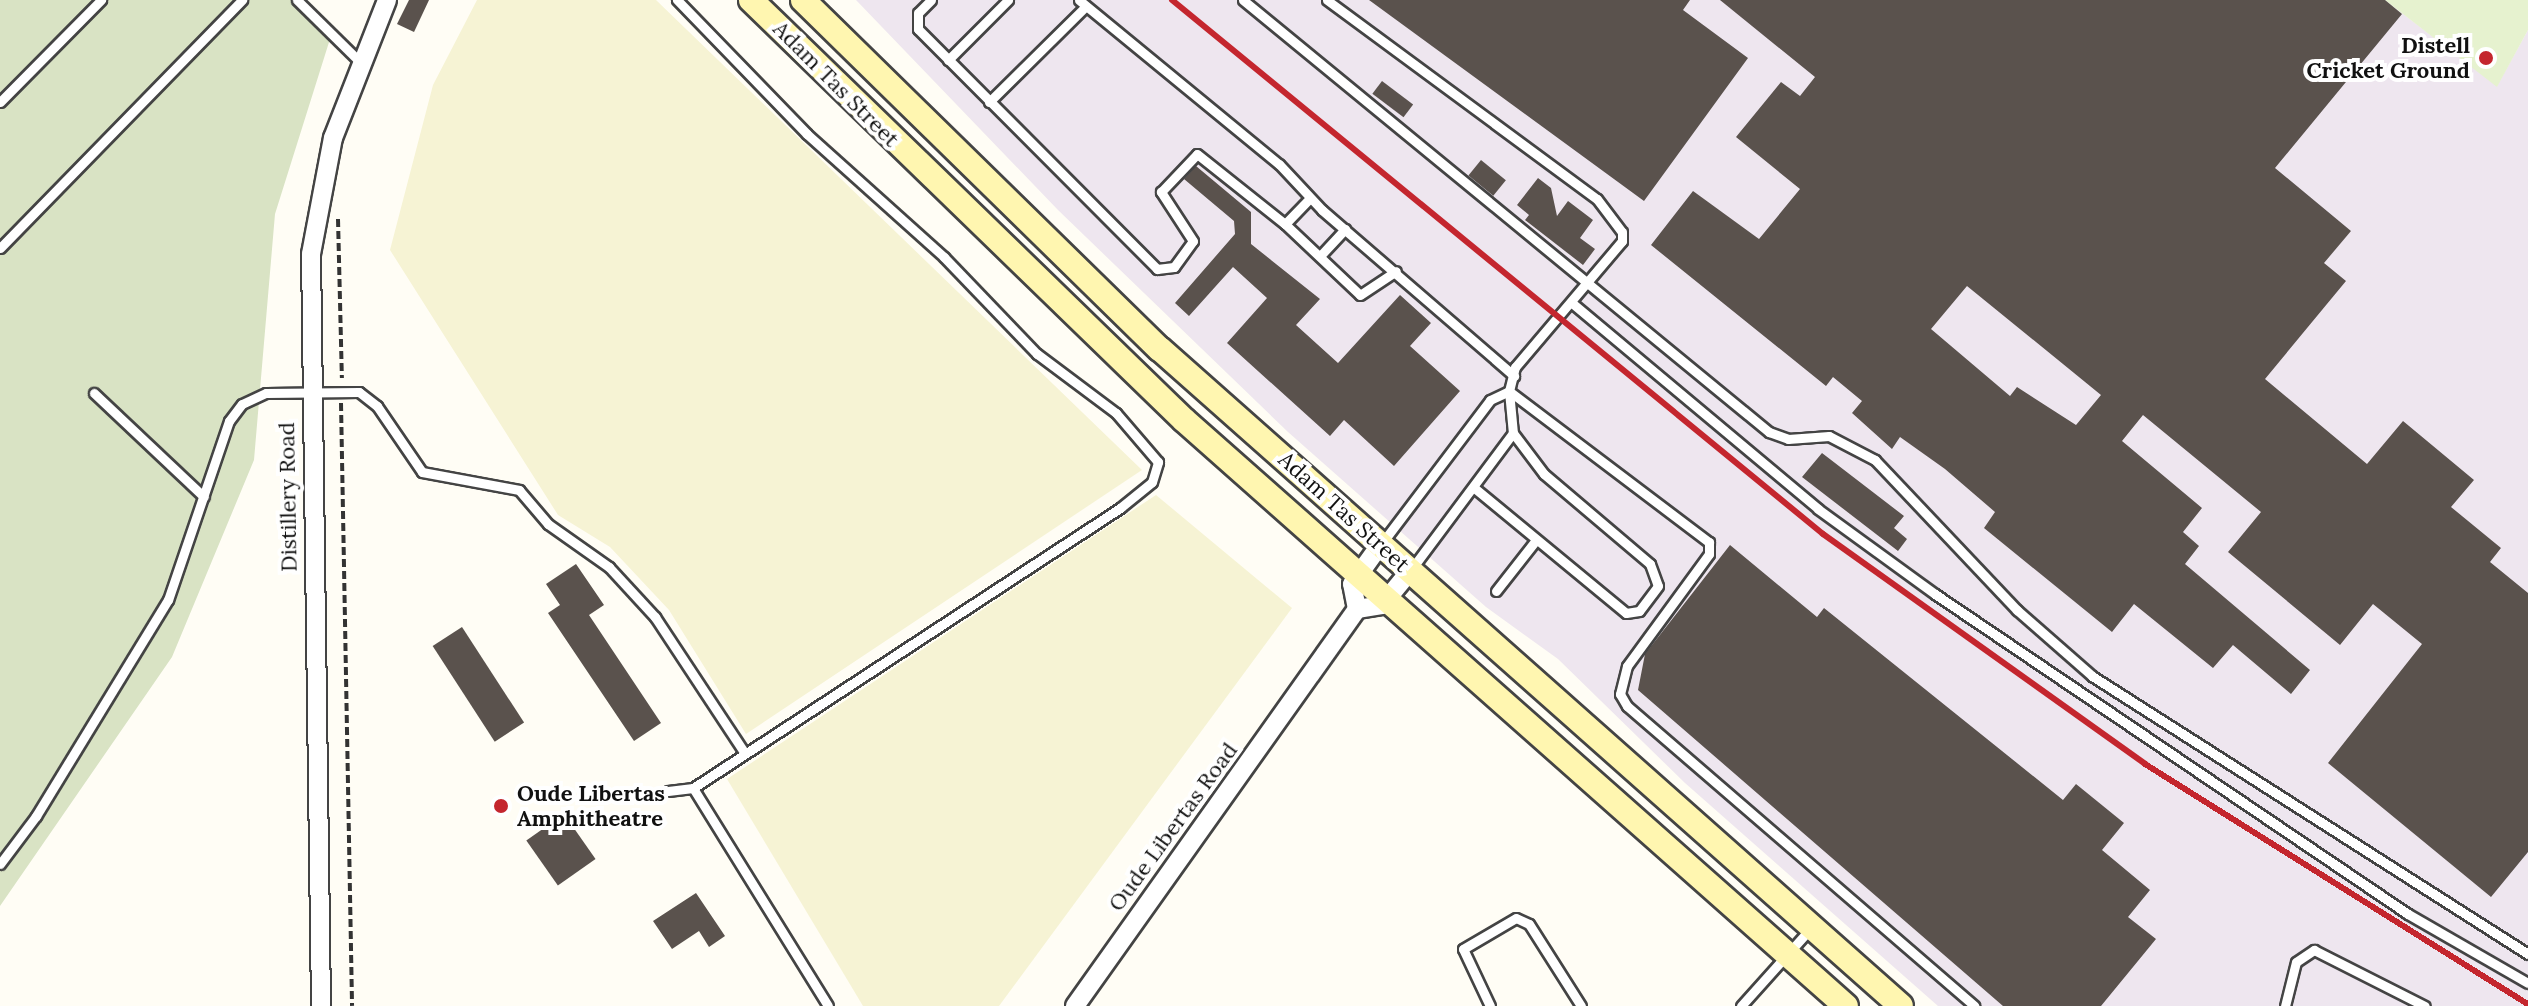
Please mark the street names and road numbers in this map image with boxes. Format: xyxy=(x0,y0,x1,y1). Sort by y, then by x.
street label: Adam Tas Street xyxy=(768,16,904,152)
street label: Distillery Road xyxy=(273,422,303,572)
street label: Adam Tas Street xyxy=(1273,446,1415,578)
street label: Oude Libertas Road xyxy=(1103,738,1243,916)

